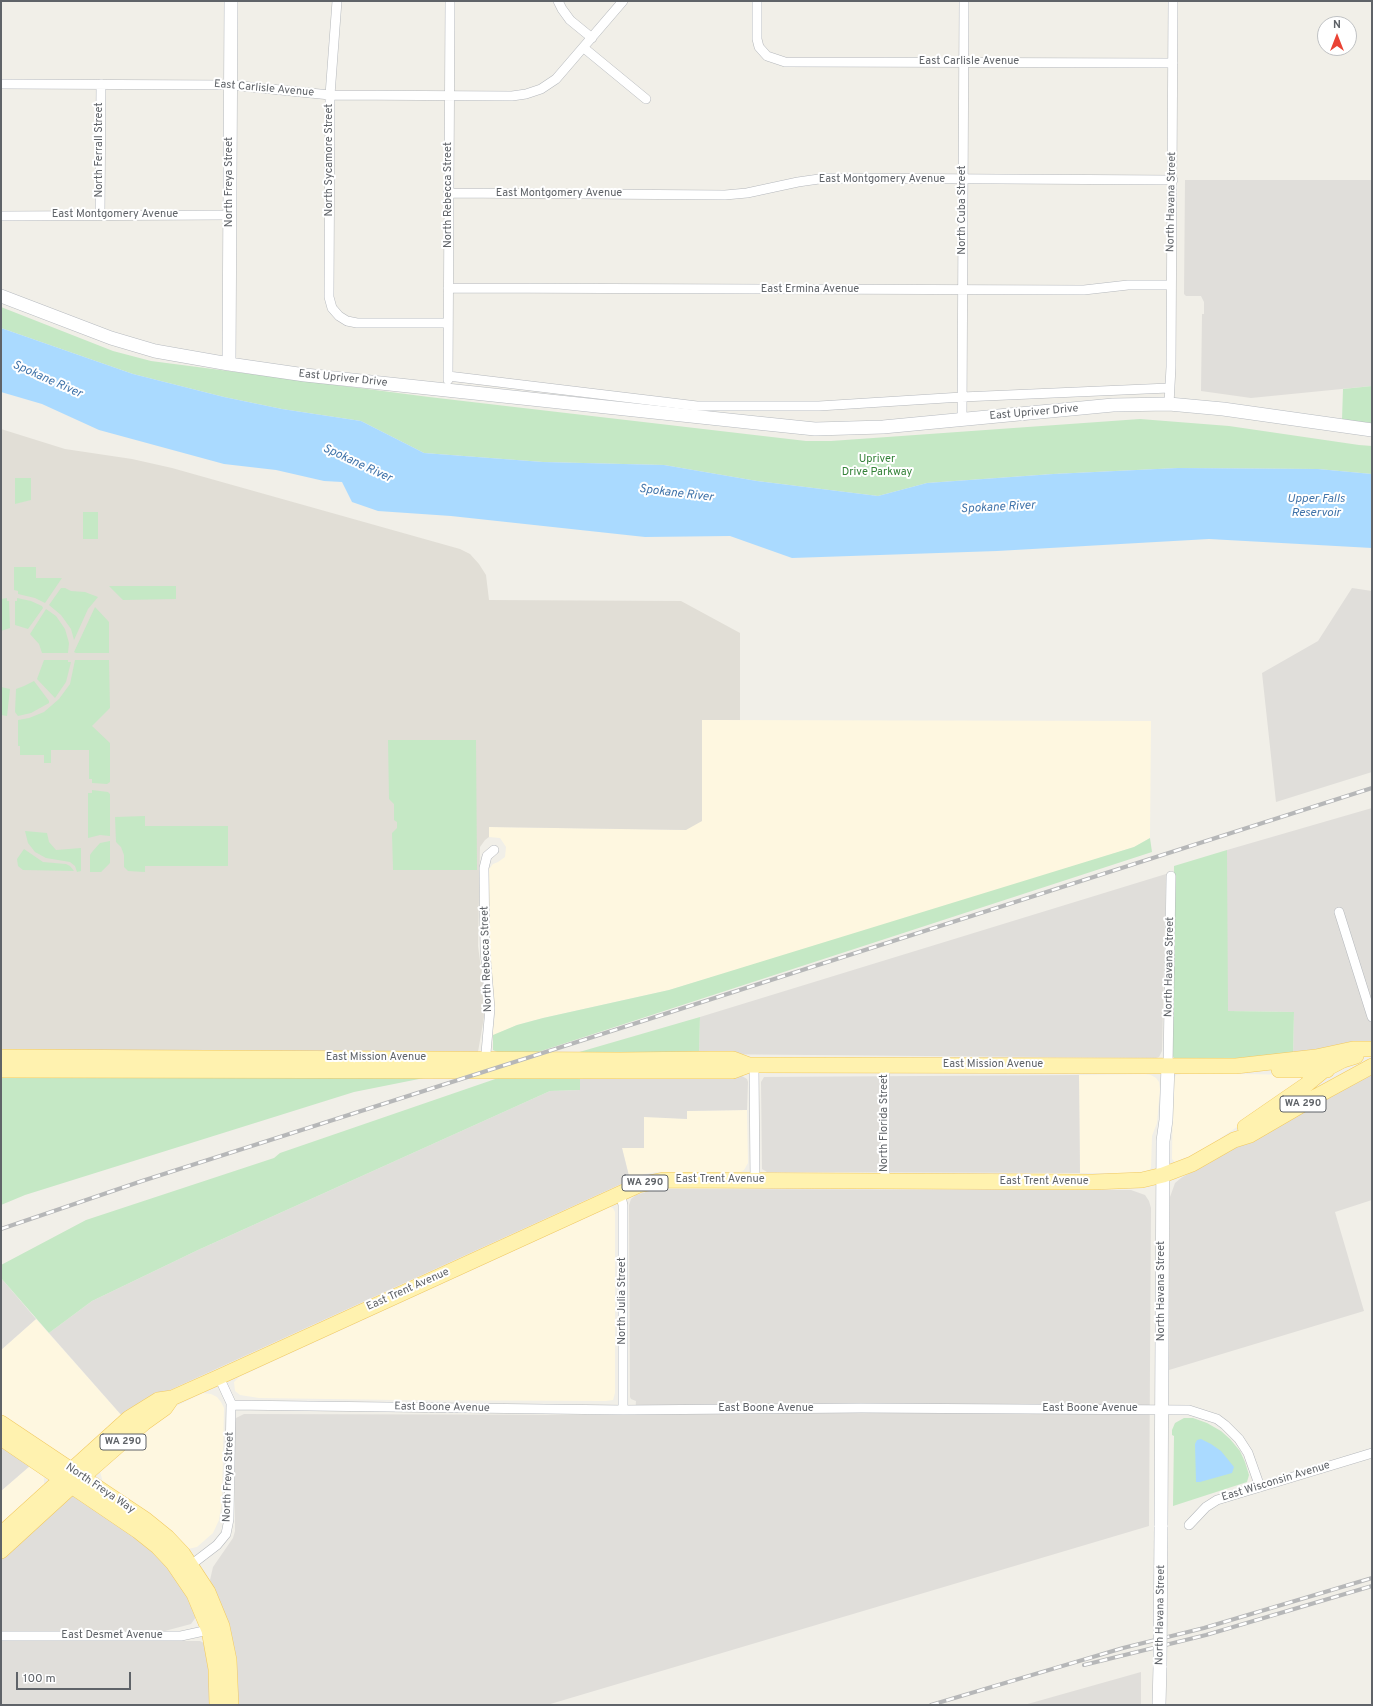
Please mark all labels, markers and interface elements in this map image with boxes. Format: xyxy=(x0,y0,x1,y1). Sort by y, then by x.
north arrow xyxy=(1317,16,1357,56)
text: N xyxy=(1333,18,1341,32)
street label: East Carlisle Avenue xyxy=(919,55,1019,69)
street label: East Carlisle Avenue xyxy=(213,78,315,100)
street label: North Ferrall Street xyxy=(93,102,107,198)
street label: North Sycamore Street xyxy=(323,104,337,216)
street label: North Freya Street xyxy=(223,137,237,227)
street label: North Rebecca Street xyxy=(442,142,456,248)
street label: North Havana Street xyxy=(1165,152,1179,252)
street label: North Cuba Street xyxy=(956,165,970,255)
street label: East Montgomery Avenue xyxy=(819,173,945,187)
street label: East Montgomery Avenue xyxy=(496,187,622,201)
street label: East Montgomery Avenue xyxy=(52,208,178,222)
street label: East Ermina Avenue xyxy=(761,283,859,297)
water label: Spokane River xyxy=(10,358,84,402)
street label: East Upriver Drive xyxy=(298,368,388,390)
street label: East Upriver Drive xyxy=(989,403,1079,423)
water label: Spokane River xyxy=(320,442,394,486)
park label: Upriver Drive Parkway xyxy=(842,453,912,479)
water label: Spokane River xyxy=(638,482,714,506)
water label: Upper Falls Reservoir xyxy=(1287,493,1345,521)
water label: Spokane River xyxy=(960,499,1036,517)
street label: North Rebecca Street xyxy=(479,906,495,1012)
street label: North Havana Street xyxy=(1163,917,1177,1017)
street label: East Mission Avenue xyxy=(326,1051,426,1065)
street label: East Mission Avenue xyxy=(943,1058,1043,1072)
street label: North Florida Street xyxy=(878,1074,892,1172)
road number: WA 290 xyxy=(1280,1096,1326,1112)
street label: East Trent Avenue xyxy=(675,1173,765,1187)
road number: WA 290 xyxy=(622,1175,668,1191)
street label: East Trent Avenue xyxy=(999,1175,1089,1189)
street label: North Havana Street xyxy=(1155,1241,1169,1341)
street label: North Julia Street xyxy=(616,1257,630,1345)
street label: East Trent Avenue xyxy=(365,1266,451,1314)
street label: East Boone Avenue xyxy=(394,1401,490,1415)
street label: East Boone Avenue xyxy=(718,1402,814,1416)
street label: East Boone Avenue xyxy=(1042,1402,1138,1416)
street label: North Freya Street xyxy=(221,1432,237,1522)
road number: WA 290 xyxy=(100,1434,146,1450)
street label: East Wisconsin Avenue xyxy=(1220,1459,1332,1505)
street label: North Freya Way xyxy=(63,1461,137,1517)
street label: North Havana Street xyxy=(1154,1565,1168,1665)
street label: East Desmet Avenue xyxy=(61,1629,163,1643)
scale bar xyxy=(18,1664,133,1690)
text: 100 m xyxy=(23,1671,56,1687)

